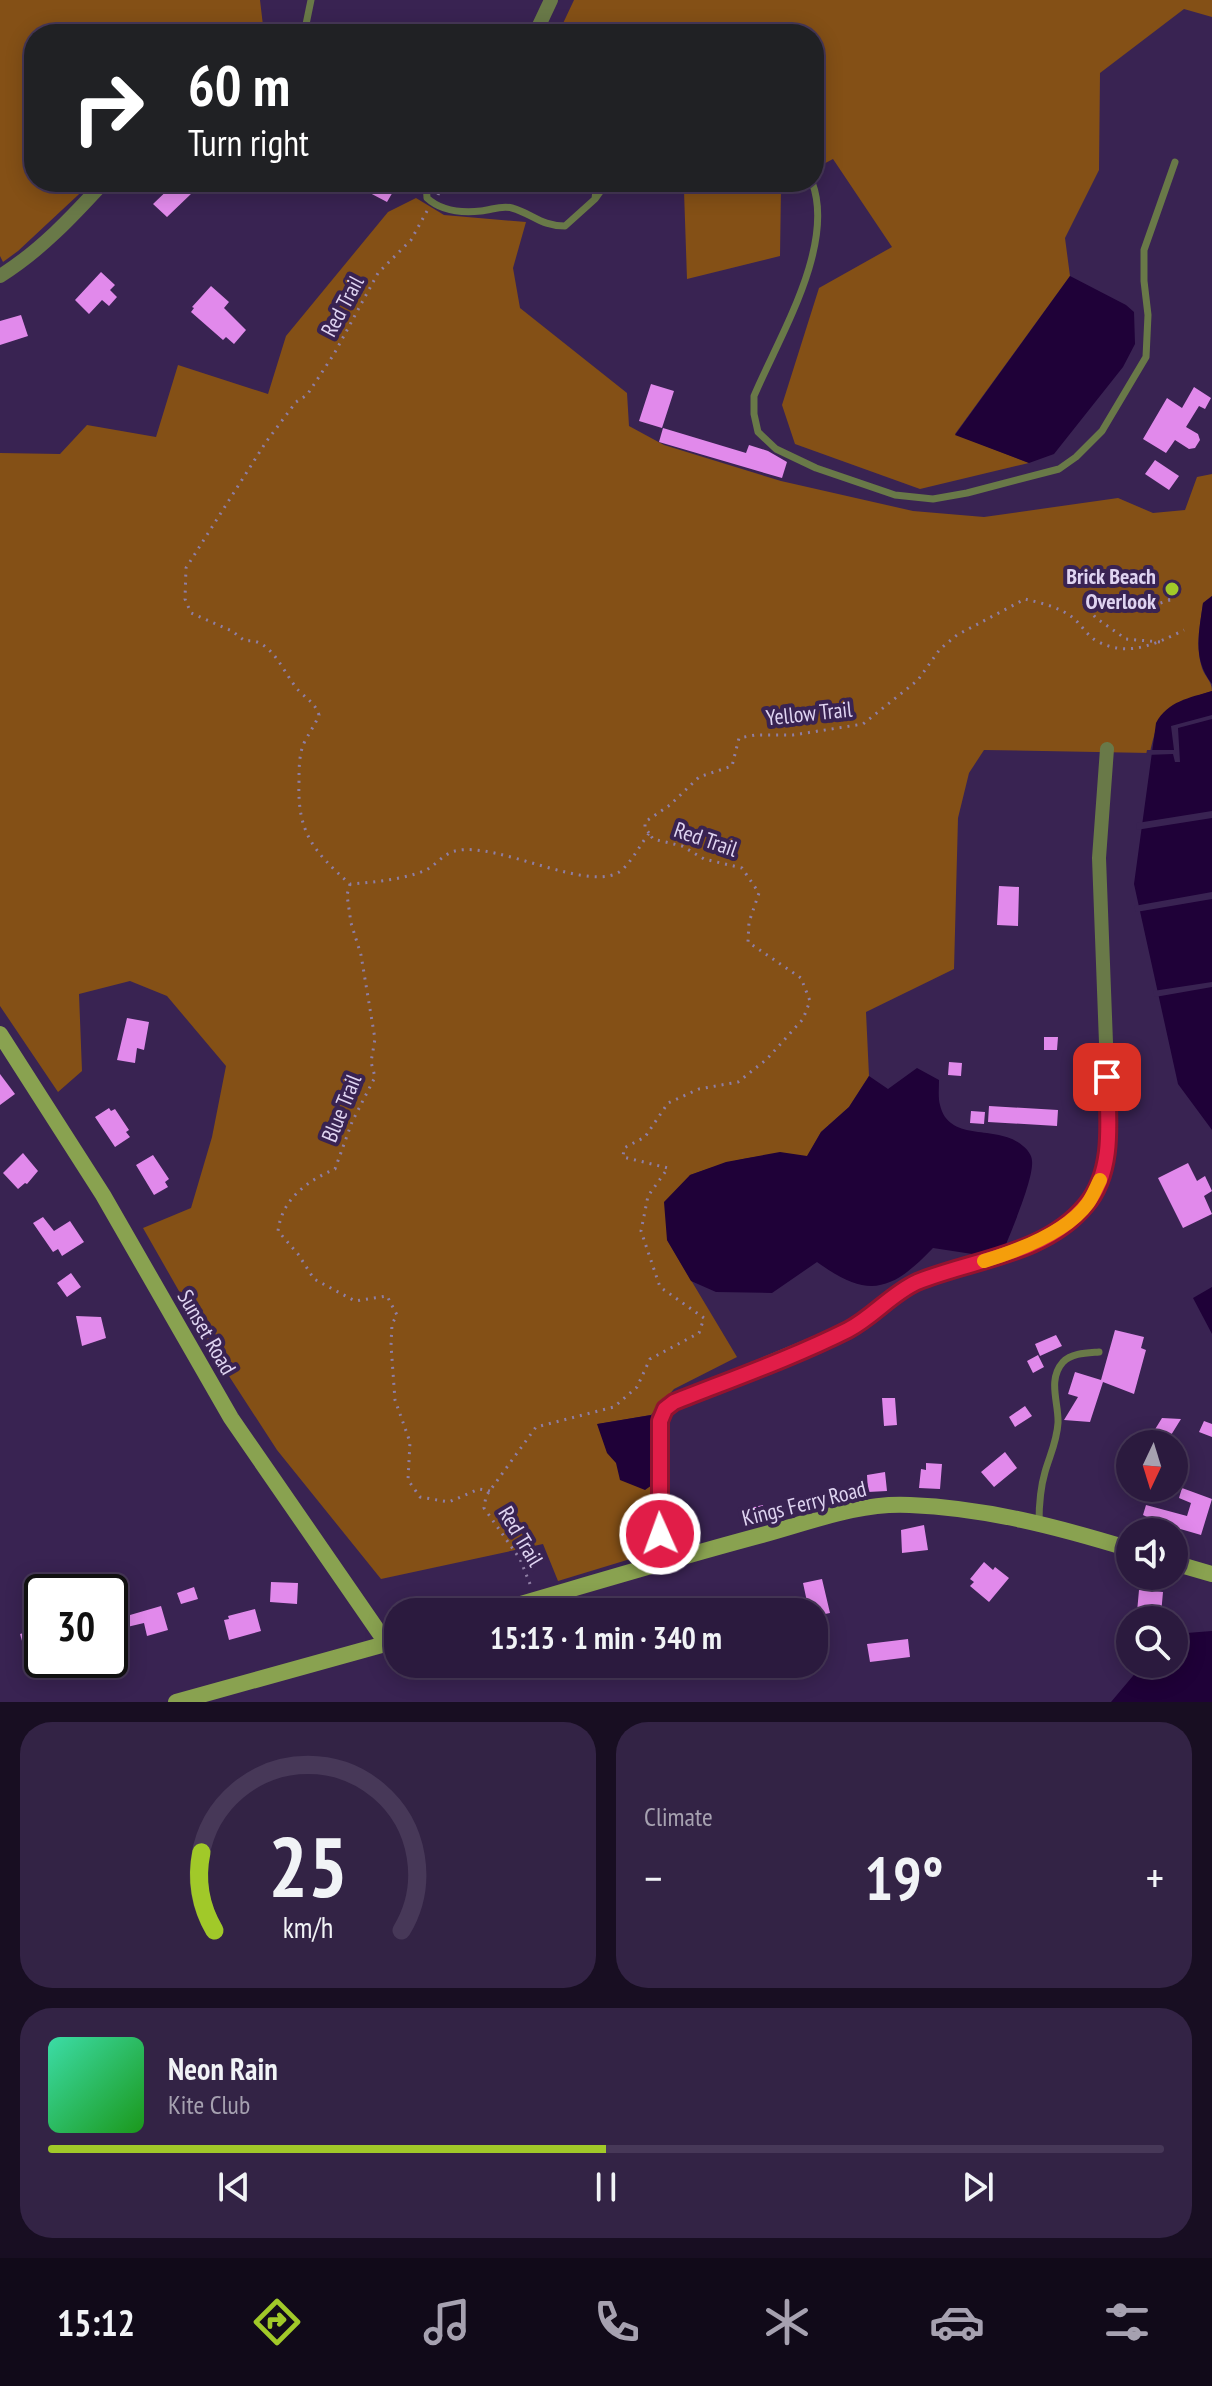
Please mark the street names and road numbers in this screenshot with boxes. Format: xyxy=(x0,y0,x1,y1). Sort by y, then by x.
street label: Red Trail xyxy=(314,270,370,341)
street label: Yellow Trail xyxy=(765,694,854,731)
street label: Red Trail xyxy=(671,815,742,863)
street label: Blue Trail xyxy=(315,1069,368,1146)
street label: Sunset Road xyxy=(172,1285,242,1379)
street label: Kings Ferry Road xyxy=(739,1474,869,1532)
street label: Red Trail xyxy=(492,1501,550,1572)

